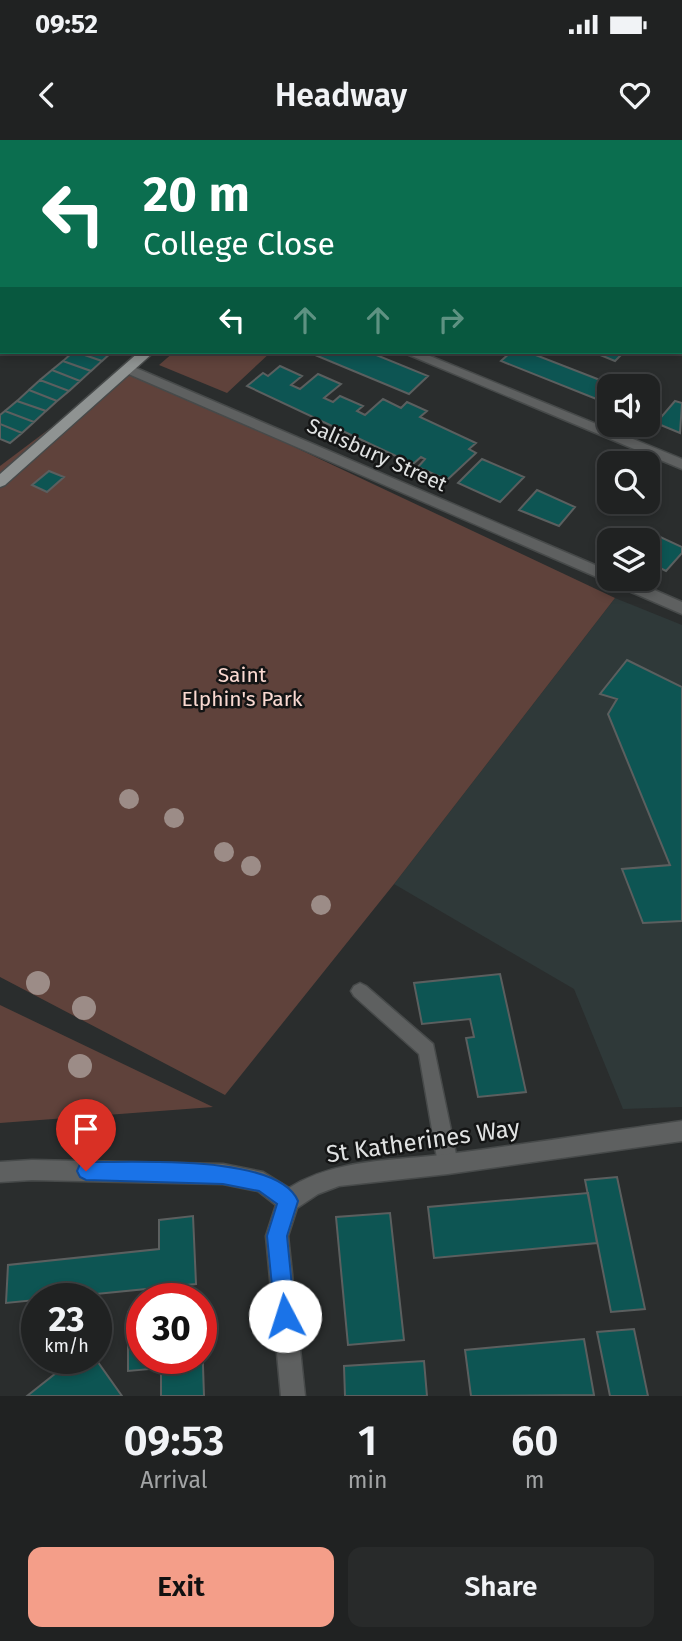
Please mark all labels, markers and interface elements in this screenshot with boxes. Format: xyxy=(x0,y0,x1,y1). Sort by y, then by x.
text: 09:52 xyxy=(35,9,98,40)
icon: back xyxy=(28,76,66,114)
text: Headway xyxy=(275,76,407,114)
icon: heart xyxy=(616,76,654,114)
text: 20 m xyxy=(143,165,250,224)
icon: left xyxy=(28,168,119,259)
text: College Close xyxy=(143,225,335,263)
icon: left xyxy=(213,301,251,339)
icon: ahead xyxy=(286,301,324,339)
icon: ahead xyxy=(359,301,397,339)
icon: right xyxy=(432,301,470,339)
map controls xyxy=(597,374,660,591)
button: sound xyxy=(597,374,660,437)
street label: Salisbury Street xyxy=(303,413,451,498)
button: search xyxy=(597,451,660,514)
button: layers xyxy=(597,528,660,591)
park label: Saint Elphin's Park xyxy=(181,662,303,712)
pin xyxy=(56,1099,116,1171)
icon: arrive xyxy=(67,1110,105,1148)
street label: St Katherines Way xyxy=(324,1114,522,1168)
position arrow xyxy=(248,1279,322,1353)
speed limit sign: 30 xyxy=(126,1283,217,1374)
text: 23 xyxy=(48,1298,85,1340)
text: km/h xyxy=(44,1335,89,1357)
text: 09:53 xyxy=(123,1416,224,1466)
text: 1 xyxy=(358,1416,377,1466)
text: 60 xyxy=(511,1416,559,1466)
text: Arrival xyxy=(140,1466,208,1494)
text: min xyxy=(348,1466,387,1494)
text: m xyxy=(525,1466,545,1494)
button: Exit xyxy=(28,1547,334,1627)
button: Share xyxy=(348,1547,654,1627)

